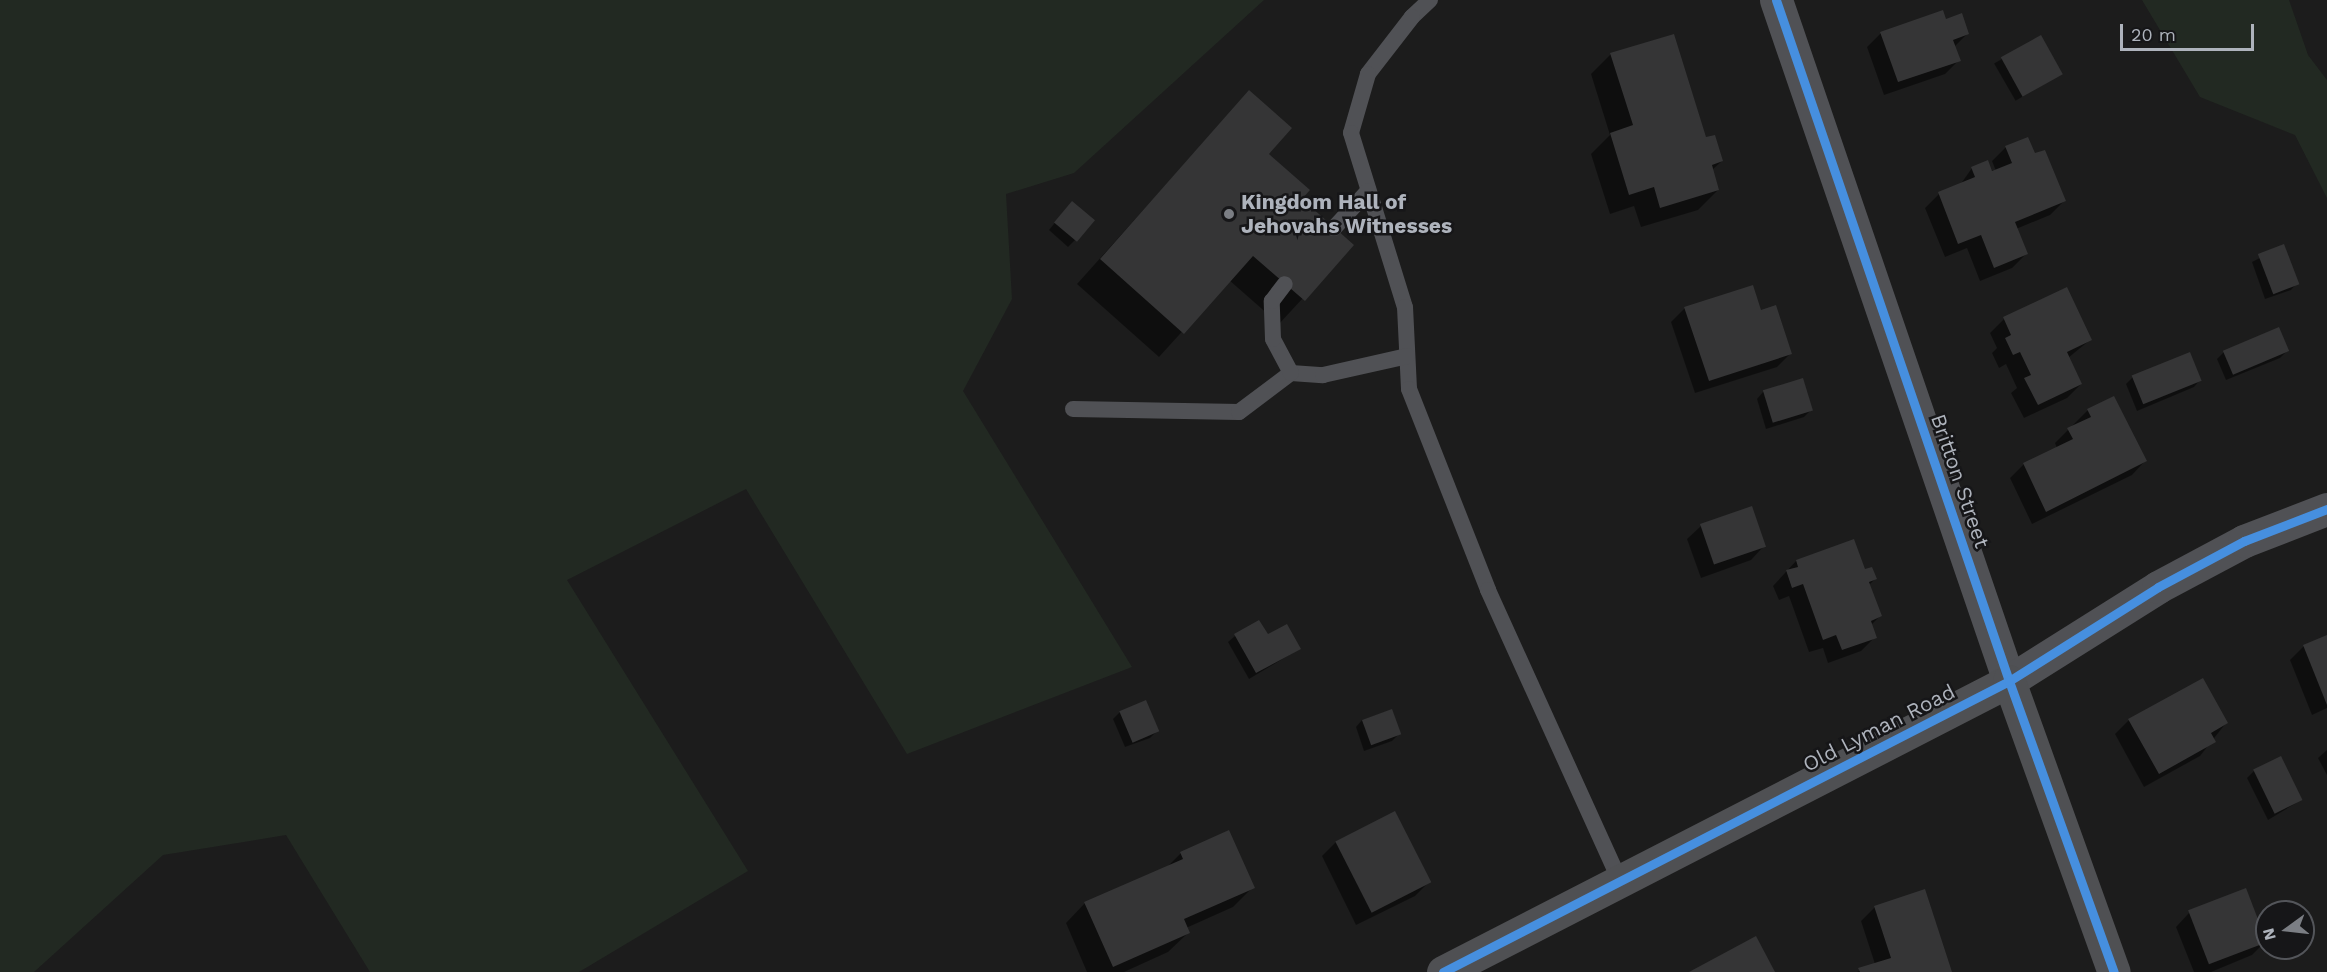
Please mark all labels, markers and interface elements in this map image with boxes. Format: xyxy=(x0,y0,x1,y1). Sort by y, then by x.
scale bar xyxy=(2123,12,2256,50)
text: 20 m xyxy=(2131,24,2176,45)
place label: Kingdom Hall of Jehovahs Witnesses xyxy=(1241,189,1452,239)
marker: Kingdom Hall of Jehovahs Witnesses xyxy=(1222,207,1236,221)
street label: Britton Street xyxy=(1925,411,1995,551)
street label: Old Lyman Road xyxy=(1799,679,1959,777)
north arrow xyxy=(2255,900,2315,960)
text: N xyxy=(2258,926,2280,942)

